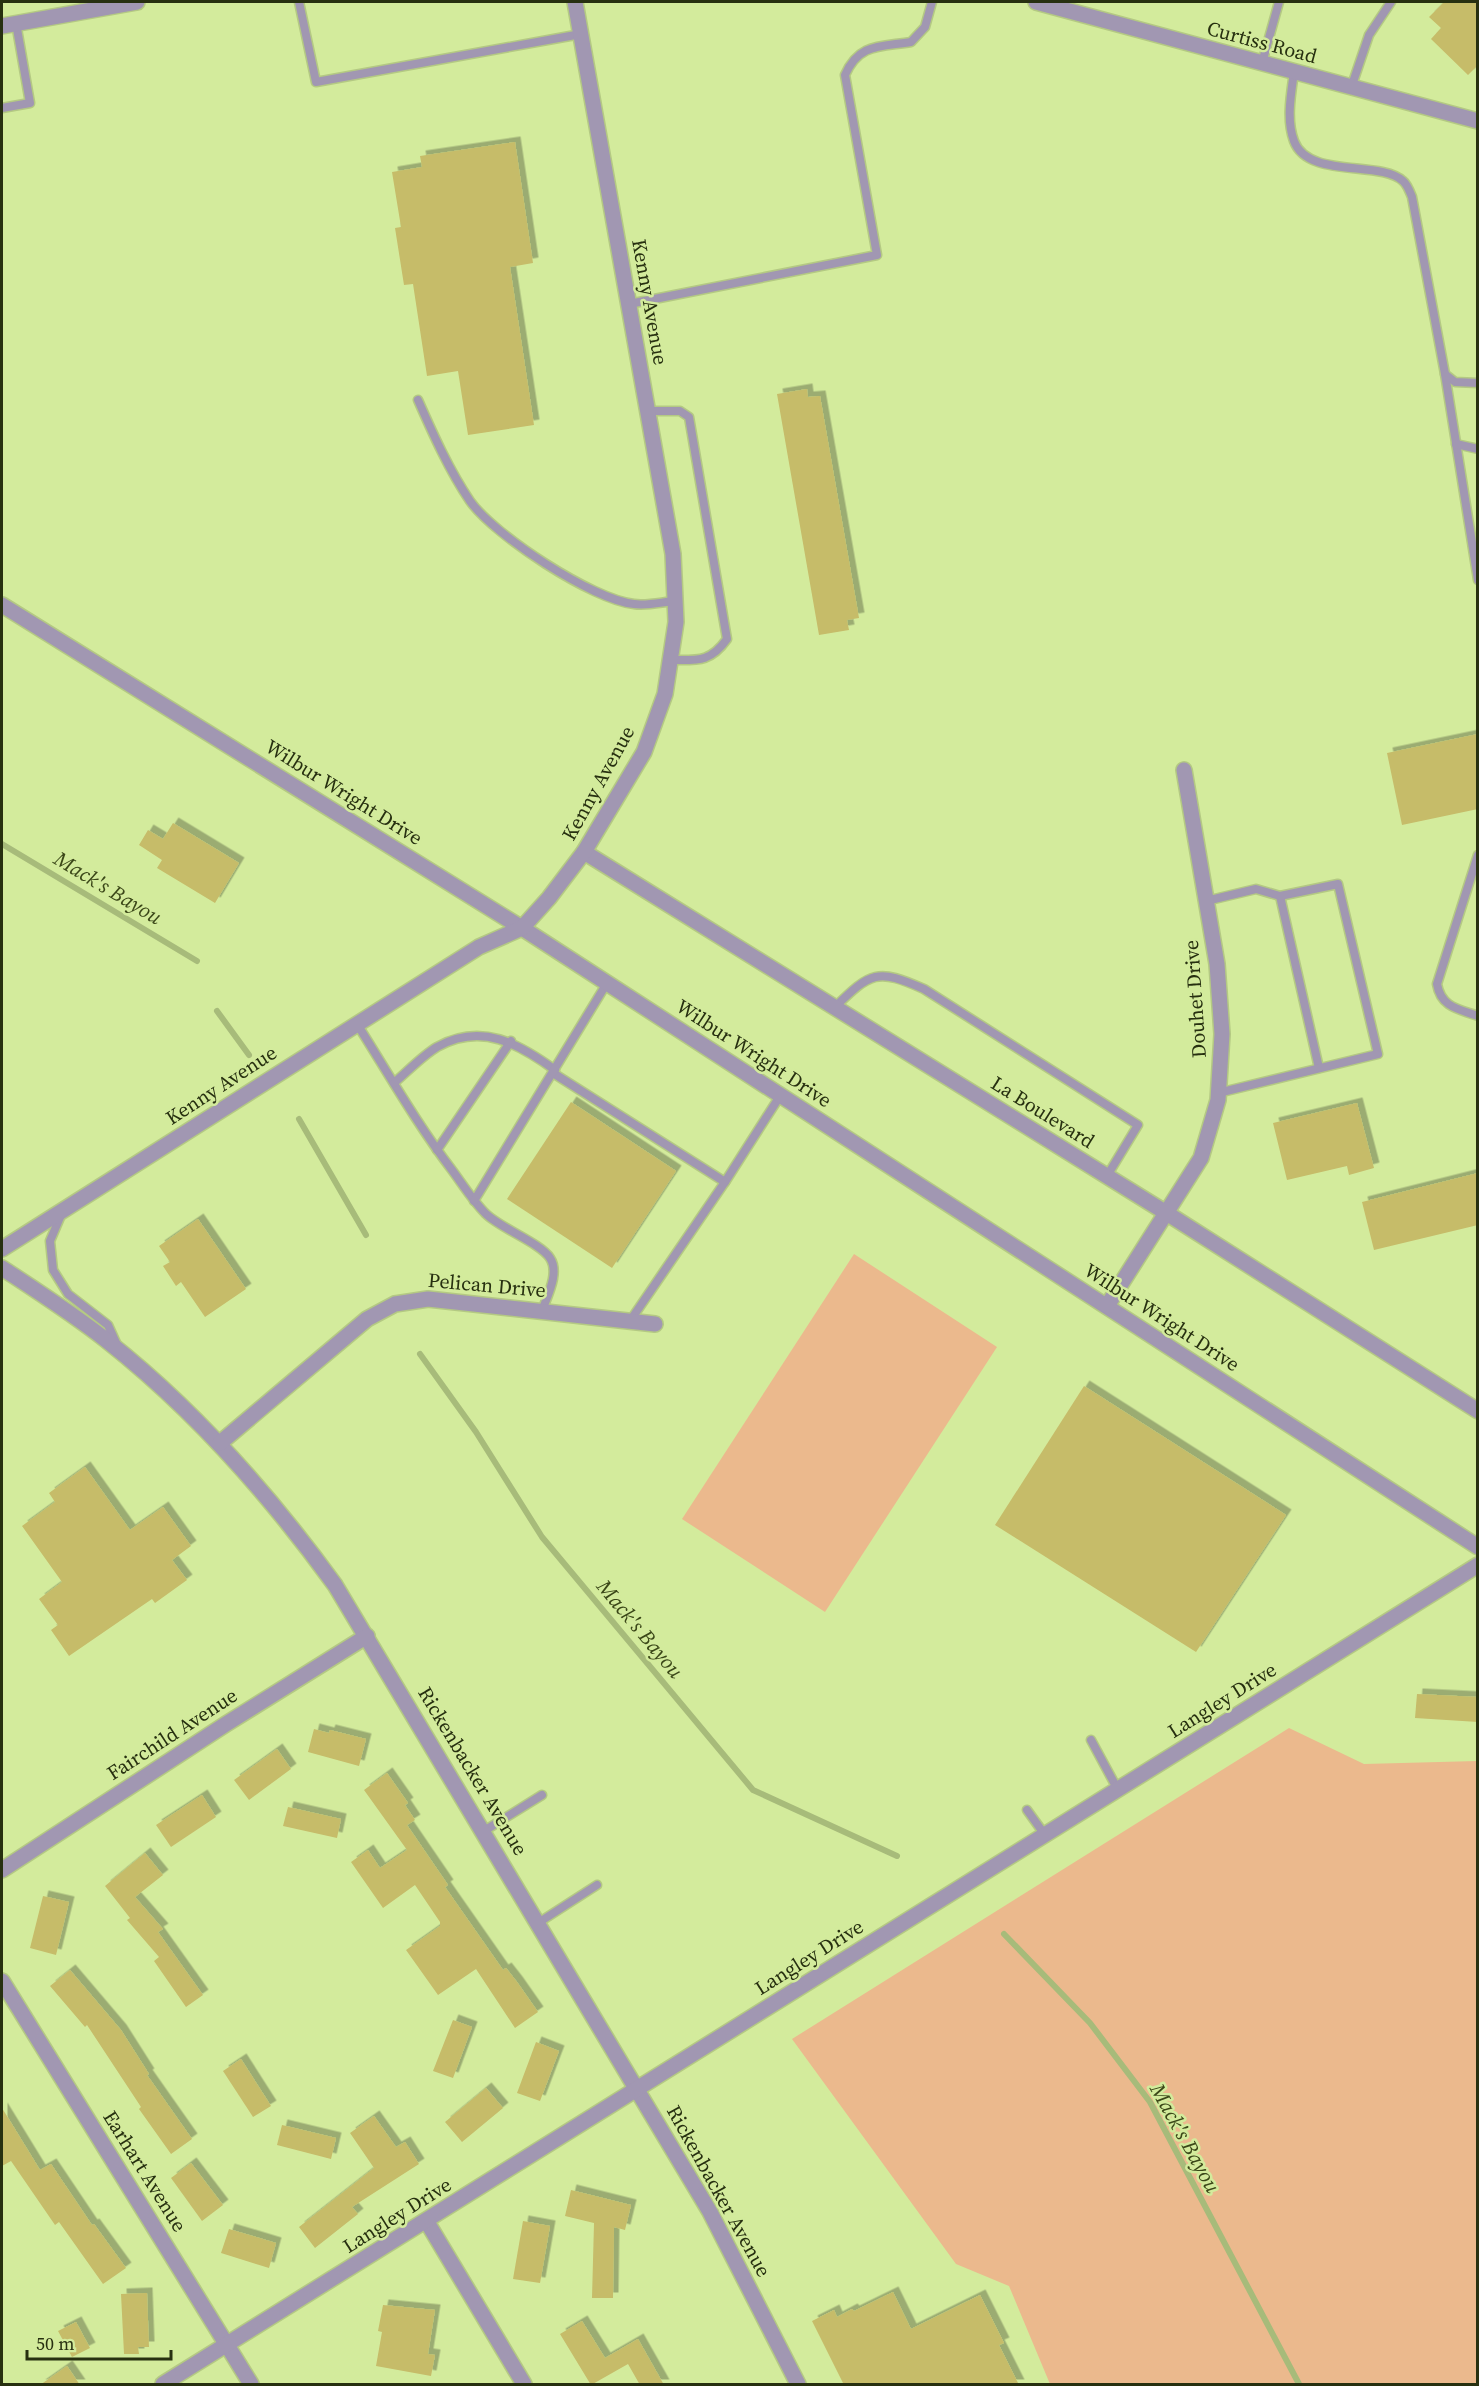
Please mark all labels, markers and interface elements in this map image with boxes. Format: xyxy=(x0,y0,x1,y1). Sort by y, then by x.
street label: Curtiss Road xyxy=(1204,14,1321,70)
street label: Kenny Avenue xyxy=(625,237,675,367)
street label: Kenny Avenue xyxy=(555,721,641,845)
street label: Wilbur Wright Drive xyxy=(260,732,428,852)
water label: Mack's Bayou xyxy=(48,843,168,931)
street label: Douhet Drive xyxy=(1177,939,1213,1059)
street label: Wilbur Wright Drive xyxy=(671,992,837,1114)
street label: Kenny Avenue xyxy=(160,1039,282,1131)
street label: La Boulevard xyxy=(986,1069,1101,1155)
street label: Wilbur Wright Drive xyxy=(1079,1256,1245,1378)
street label: Pelican Drive xyxy=(427,1266,547,1304)
water label: Mack's Bayou xyxy=(590,1572,690,1684)
street label: Langley Drive xyxy=(1162,1655,1282,1745)
street label: Fairchild Avenue xyxy=(101,1681,243,1787)
street label: Rickenbacker Avenue xyxy=(412,1681,534,1861)
street label: Langley Drive xyxy=(749,1912,869,2002)
water label: Mack's Bayou xyxy=(1143,2077,1228,2198)
street label: Rickenbacker Avenue xyxy=(660,2100,778,2282)
street label: Earhart Avenue xyxy=(97,2105,193,2237)
street label: Langley Drive xyxy=(337,2170,457,2260)
scale bar xyxy=(27,2323,171,2361)
text: 50 m xyxy=(36,2331,74,2356)

